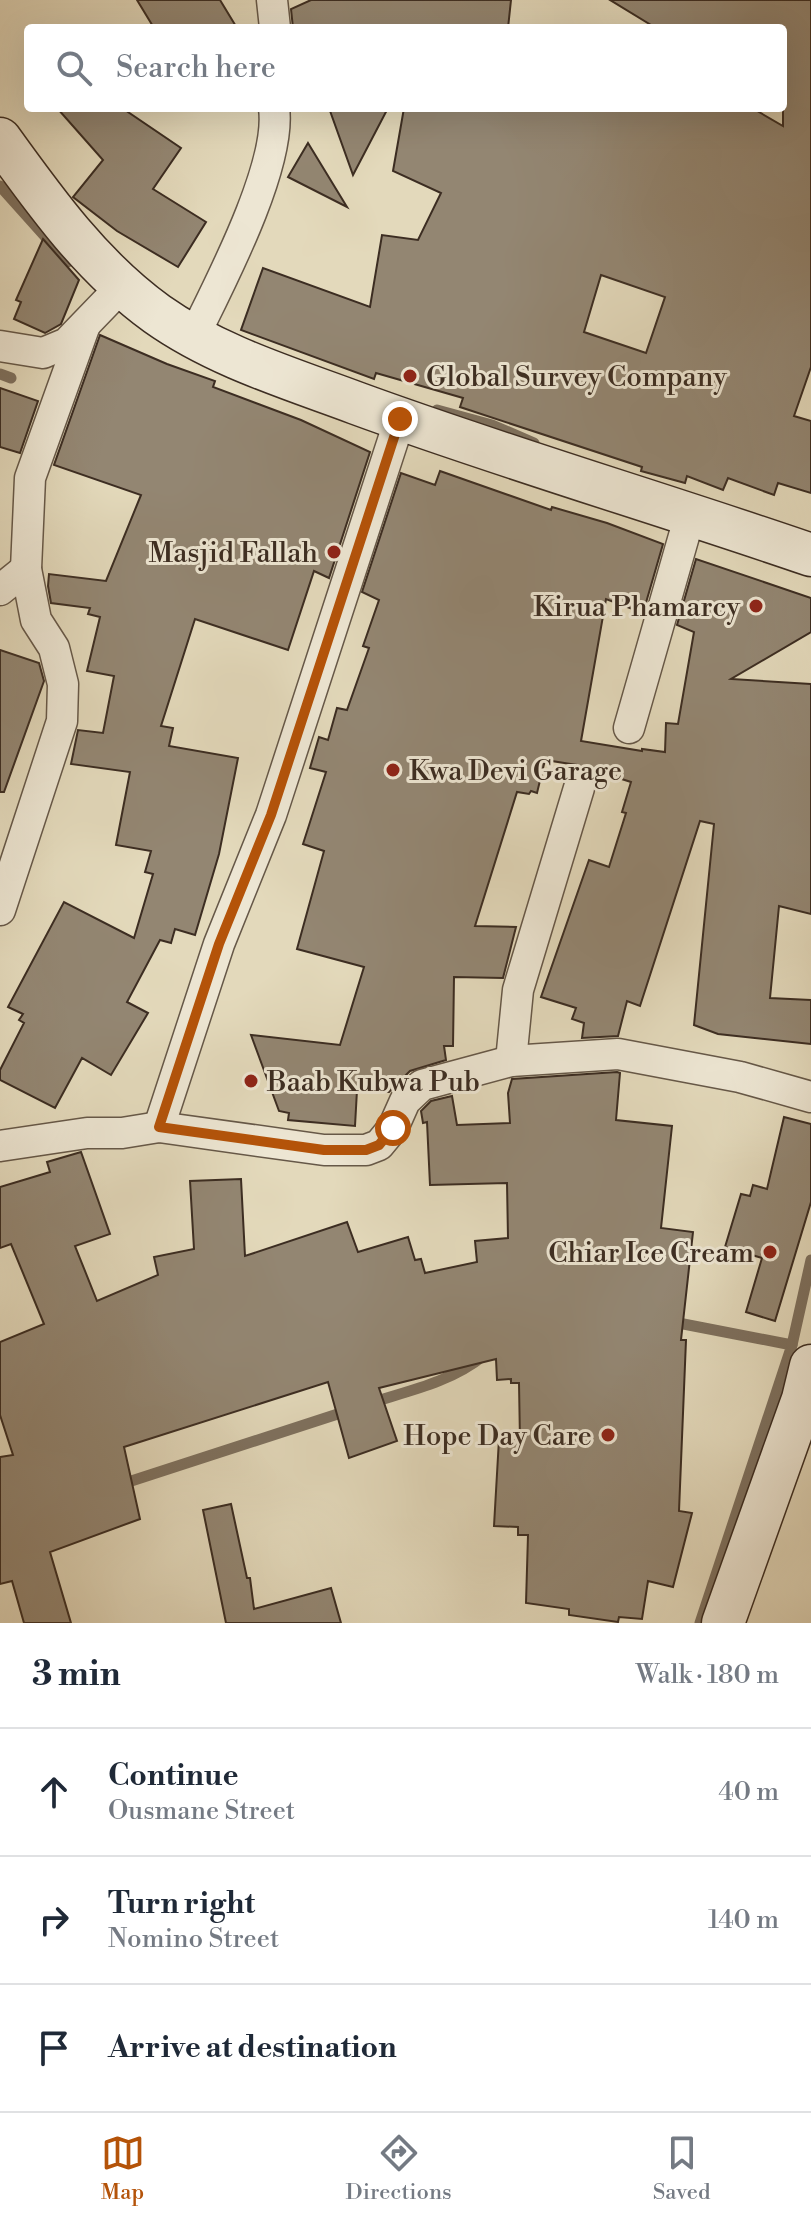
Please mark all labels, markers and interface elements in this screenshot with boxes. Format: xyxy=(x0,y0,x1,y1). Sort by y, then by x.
search box xyxy=(24,24,787,112)
icon: search xyxy=(52,46,96,90)
text: Search here xyxy=(116,49,276,87)
place label: Global Survey Company xyxy=(426,360,727,395)
marker: Global Survey Company xyxy=(401,367,419,385)
route end xyxy=(382,401,418,437)
place label: Masjid Fallah xyxy=(148,536,318,571)
marker: Masjid Fallah xyxy=(325,543,343,561)
place label: Kirua Phamarcy xyxy=(533,590,740,625)
marker: Kirua Phamarcy xyxy=(747,597,765,615)
place label: Kwa Devi Garage xyxy=(409,754,622,789)
marker: Kwa Devi Garage xyxy=(384,761,402,779)
place label: Baab Kubwa Pub xyxy=(266,1065,480,1100)
marker: Baab Kubwa Pub xyxy=(242,1072,260,1090)
route start xyxy=(375,1110,411,1146)
place label: Chiar Ice Cream xyxy=(548,1236,754,1271)
marker: Chiar Ice Cream xyxy=(761,1243,779,1261)
place label: Hope Day Care xyxy=(403,1419,592,1454)
marker: Hope Day Care xyxy=(599,1426,617,1444)
text: 3 min xyxy=(32,1654,121,1696)
text: Walk · 180 m xyxy=(636,1659,779,1691)
text: Continue xyxy=(108,1757,239,1795)
icon: ahead xyxy=(32,1770,76,1814)
text: 40 m xyxy=(718,1776,779,1808)
text: Ousmane Street xyxy=(108,1795,295,1827)
text: Turn right xyxy=(108,1885,255,1923)
icon: right xyxy=(32,1898,76,1942)
text: 140 m xyxy=(708,1904,779,1936)
text: Nomino Street xyxy=(108,1923,279,1955)
icon: arrive xyxy=(32,2026,76,2070)
text: Arrive at destination xyxy=(108,2029,397,2067)
tab: Map xyxy=(101,2131,145,2206)
tab: Directions xyxy=(346,2131,452,2206)
tab: Saved xyxy=(653,2131,710,2206)

